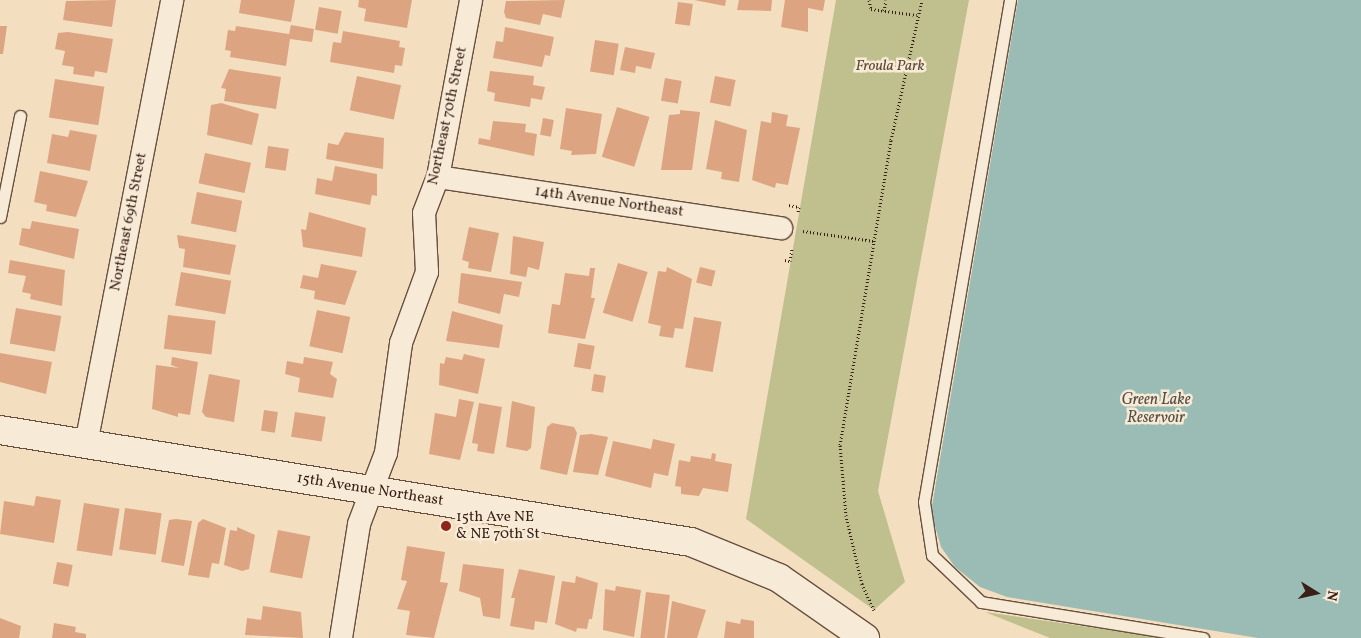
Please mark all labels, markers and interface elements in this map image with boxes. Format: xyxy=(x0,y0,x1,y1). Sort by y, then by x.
street label: Northeast 70th Street xyxy=(425,45,471,187)
park label: Froula Park xyxy=(855,58,925,76)
street label: Northeast 69th Street xyxy=(107,151,151,293)
street label: 14th Avenue Northeast xyxy=(534,183,684,221)
water label: Green Lake Reservoir xyxy=(1122,390,1190,428)
street label: 15th Avenue Northeast xyxy=(295,470,445,510)
place label: 15th Ave NE & NE 70th St xyxy=(456,508,540,543)
marker: 15th Ave NE & NE 70th St xyxy=(440,520,452,532)
north arrow xyxy=(1291,568,1341,618)
text: N xyxy=(1321,589,1342,602)

